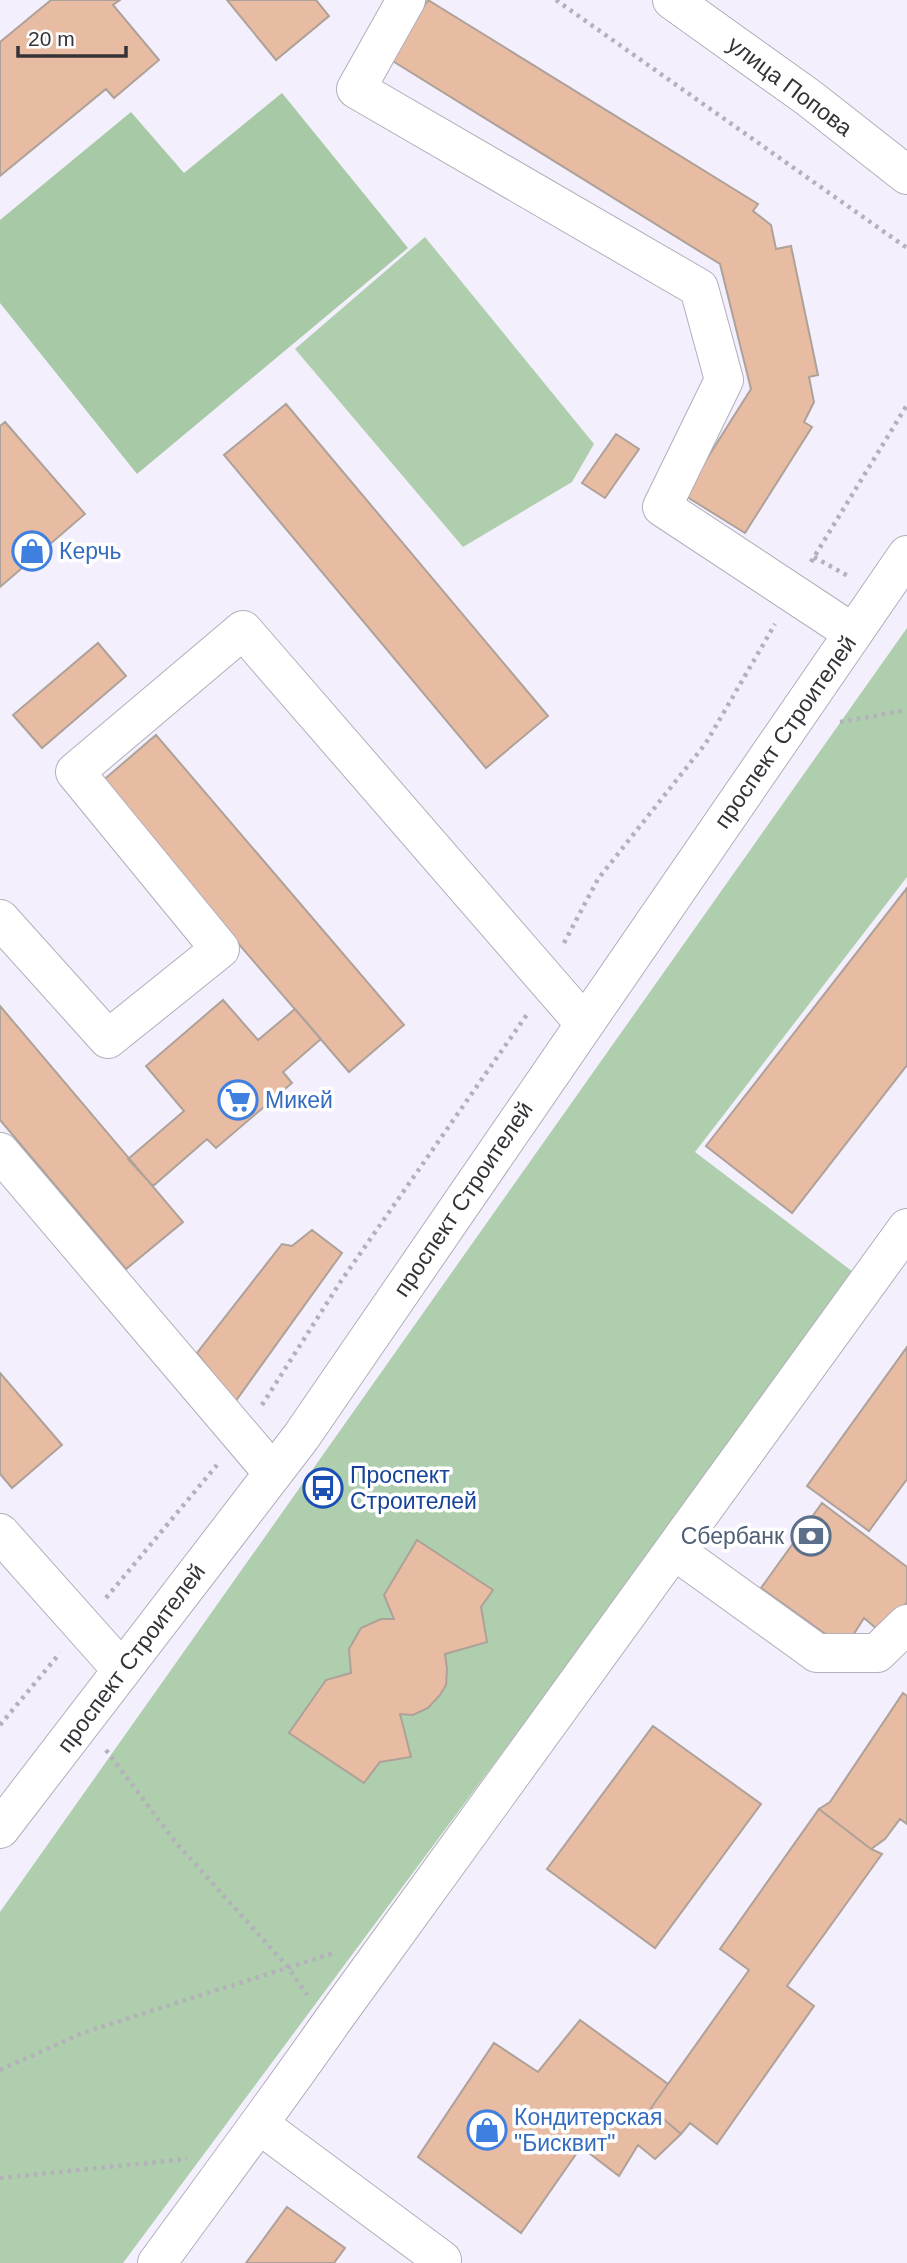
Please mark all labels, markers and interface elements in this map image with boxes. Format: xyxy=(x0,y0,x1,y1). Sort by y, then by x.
scale bar xyxy=(18,14,126,58)
text: 20 m xyxy=(28,27,75,50)
street label: улица Попова xyxy=(723,31,857,141)
shop icon: Керчь xyxy=(11,530,53,572)
place label: Керчь xyxy=(59,538,121,564)
street label: проспект Строителей xyxy=(709,631,861,833)
supermarket icon: Микей xyxy=(217,1079,259,1121)
place label: Микей xyxy=(265,1087,333,1113)
street label: проспект Строителей xyxy=(388,1097,538,1301)
place label: Проспект Строителей xyxy=(350,1462,477,1514)
bus stop icon: Проспект Строителей xyxy=(302,1467,344,1509)
bank icon: Сбербанк xyxy=(790,1515,832,1557)
place label: Сбербанк xyxy=(681,1523,785,1549)
street label: проспект Строителей xyxy=(52,1559,210,1757)
place label: Кондитерская "Бисквит" xyxy=(514,2104,662,2156)
shop icon: Кондитерская "Бисквит" xyxy=(466,2109,508,2151)

